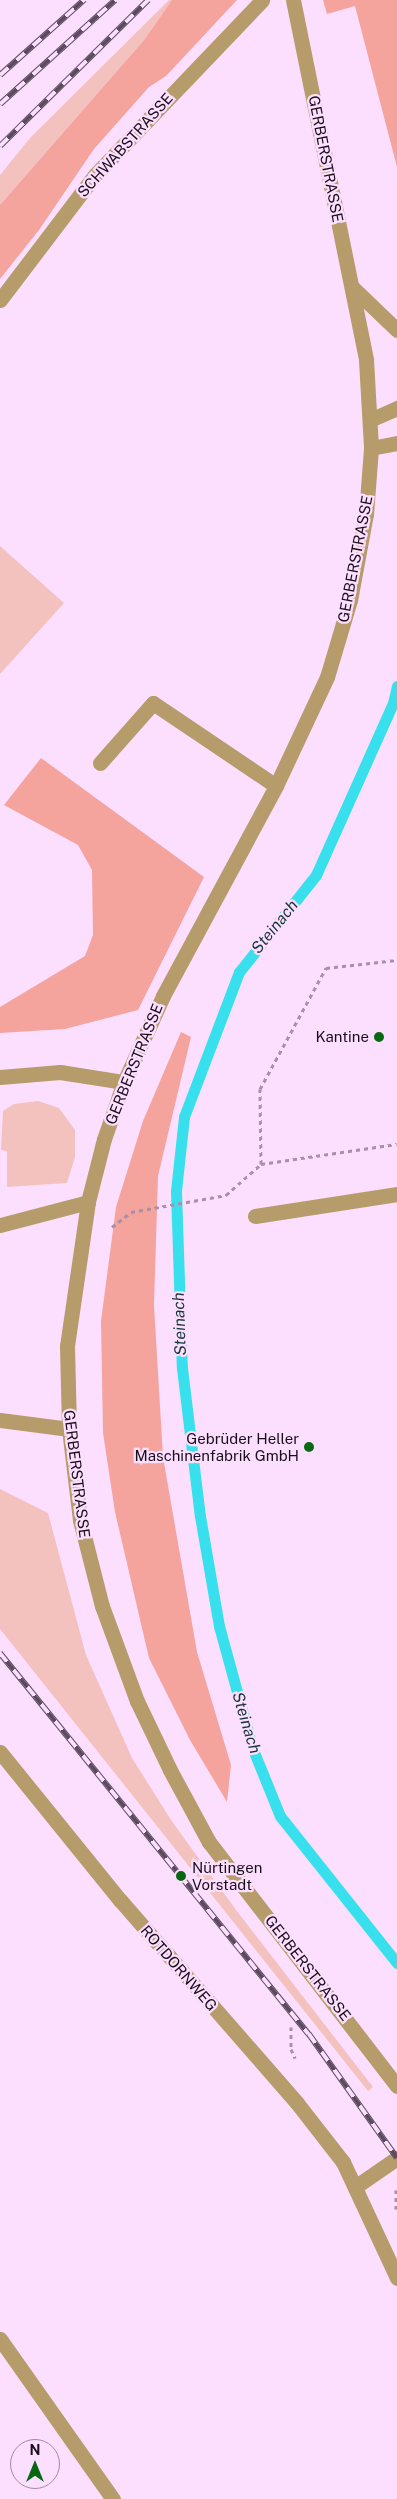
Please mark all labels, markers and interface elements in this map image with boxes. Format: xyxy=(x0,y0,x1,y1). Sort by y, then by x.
street label: SCHWABSTRASSE xyxy=(74,89,176,201)
street label: GERBERSTRASSE xyxy=(305,94,347,224)
street label: GERBERSTRASSE xyxy=(334,494,376,624)
water label: Steinach xyxy=(248,896,302,958)
street label: GERBERSTRASSE xyxy=(102,1001,166,1127)
place label: Kantine xyxy=(315,1028,369,1046)
marker: Kantine xyxy=(373,1031,385,1043)
water label: Steinach xyxy=(169,1292,191,1356)
street label: GERBERSTRASSE xyxy=(60,1409,94,1539)
place label: Gebrüder Heller Maschinenfabrik GmbH xyxy=(135,1429,299,1464)
marker: Gebrüder Heller Maschinenfabrik GmbH xyxy=(303,1441,315,1453)
water label: Steinach xyxy=(228,1690,264,1756)
place label: Nürtingen Vorstadt xyxy=(192,1858,262,1893)
marker: Nürtingen Vorstadt xyxy=(174,1869,188,1883)
street label: GERBERSTRASSE xyxy=(261,1912,355,2024)
street label: ROTDORNWEG xyxy=(137,1922,221,2014)
north arrow xyxy=(10,2439,60,2489)
text: N xyxy=(30,2442,40,2458)

